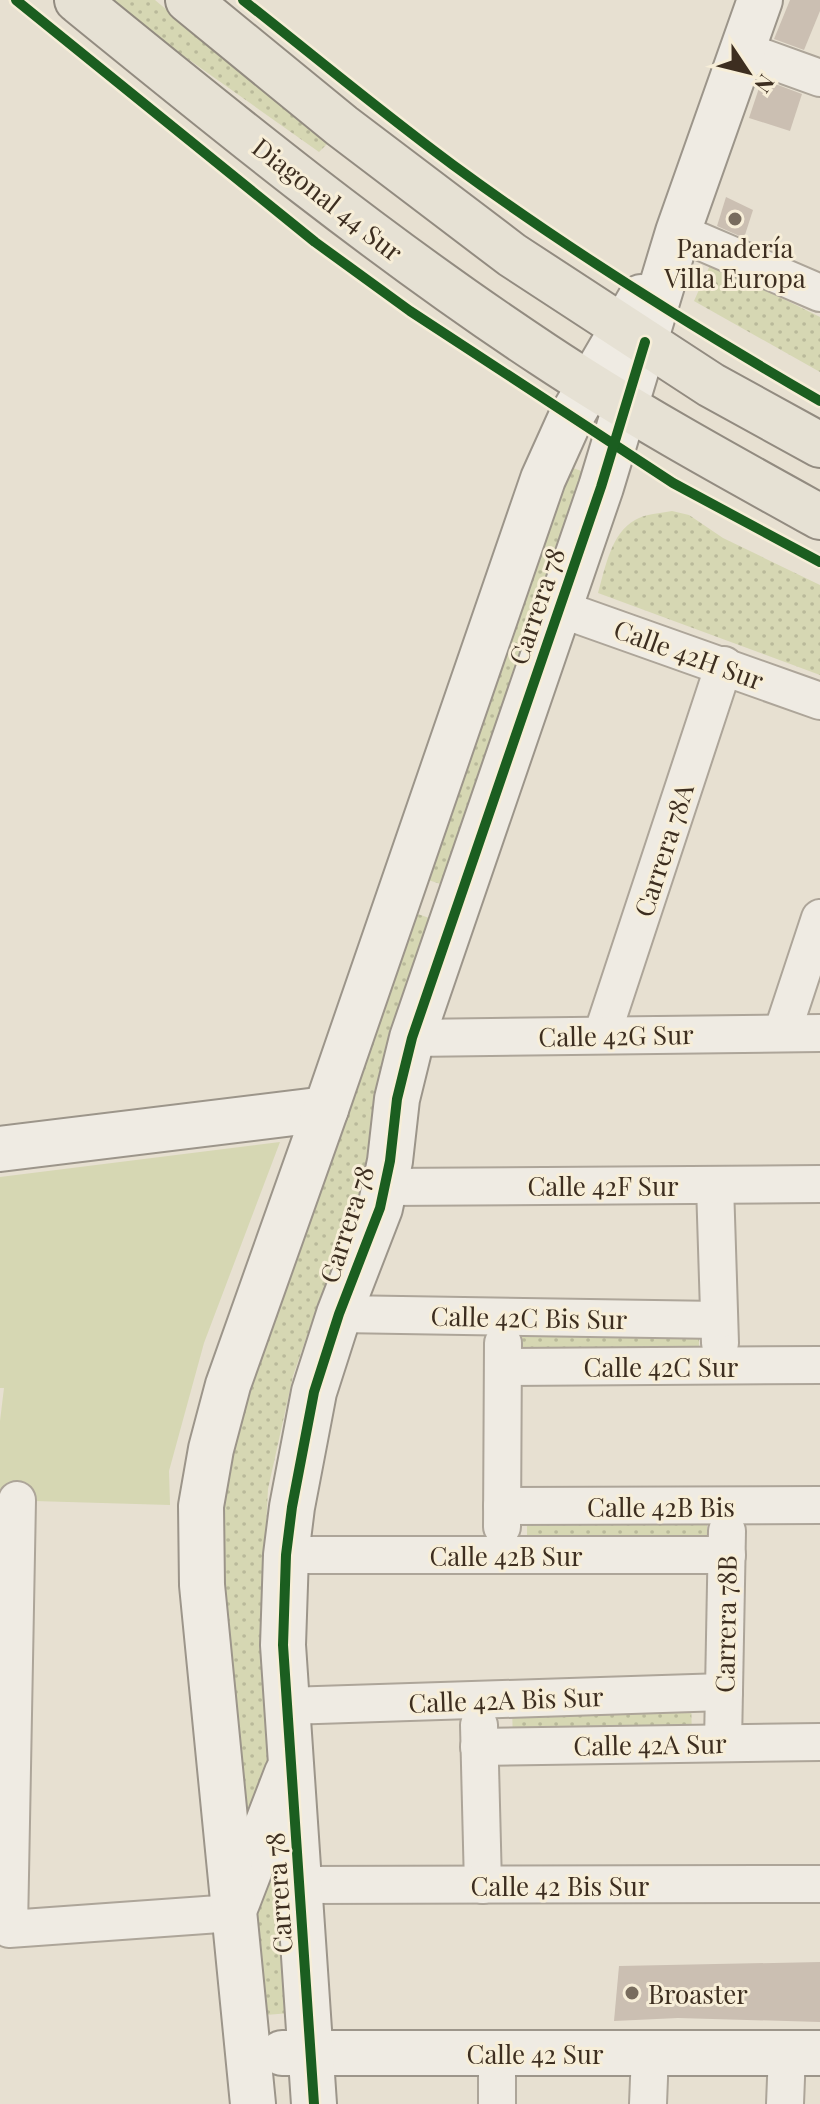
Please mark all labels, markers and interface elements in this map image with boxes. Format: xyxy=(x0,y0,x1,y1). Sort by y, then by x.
north arrow xyxy=(708,32,788,112)
text: N xyxy=(748,69,782,99)
street label: Diagonal 44 Sur xyxy=(246,129,411,269)
marker: Panadería Villa Europa xyxy=(726,210,744,228)
place label: Panadería Villa Europa xyxy=(663,230,806,295)
street label: Carrera 78 xyxy=(500,543,572,669)
street label: Calle 42H Sur xyxy=(609,611,769,697)
street label: Carrera 78A xyxy=(625,779,701,921)
street label: Calle 42G Sur xyxy=(538,1016,694,1054)
street label: Carrera 78 xyxy=(311,1161,381,1287)
street label: Calle 42F Sur xyxy=(527,1168,679,1203)
street label: Calle 42C Bis Sur xyxy=(430,1298,628,1336)
street label: Calle 42C Sur xyxy=(584,1349,739,1384)
street label: Calle 42B Bis xyxy=(587,1489,735,1524)
street label: Calle 42B Sur xyxy=(429,1538,583,1573)
street label: Carrera 78B xyxy=(706,1555,744,1693)
street label: Calle 42A Bis Sur xyxy=(408,1678,605,1720)
street label: Calle 42A Sur xyxy=(573,1725,727,1763)
street label: Carrera 78 xyxy=(256,1831,300,1955)
street label: Calle 42 Bis Sur xyxy=(471,1868,650,1903)
place label: Broaster xyxy=(648,1976,748,2011)
marker: Broaster xyxy=(623,1984,641,2002)
street label: Calle 42 Sur xyxy=(467,2036,604,2071)

